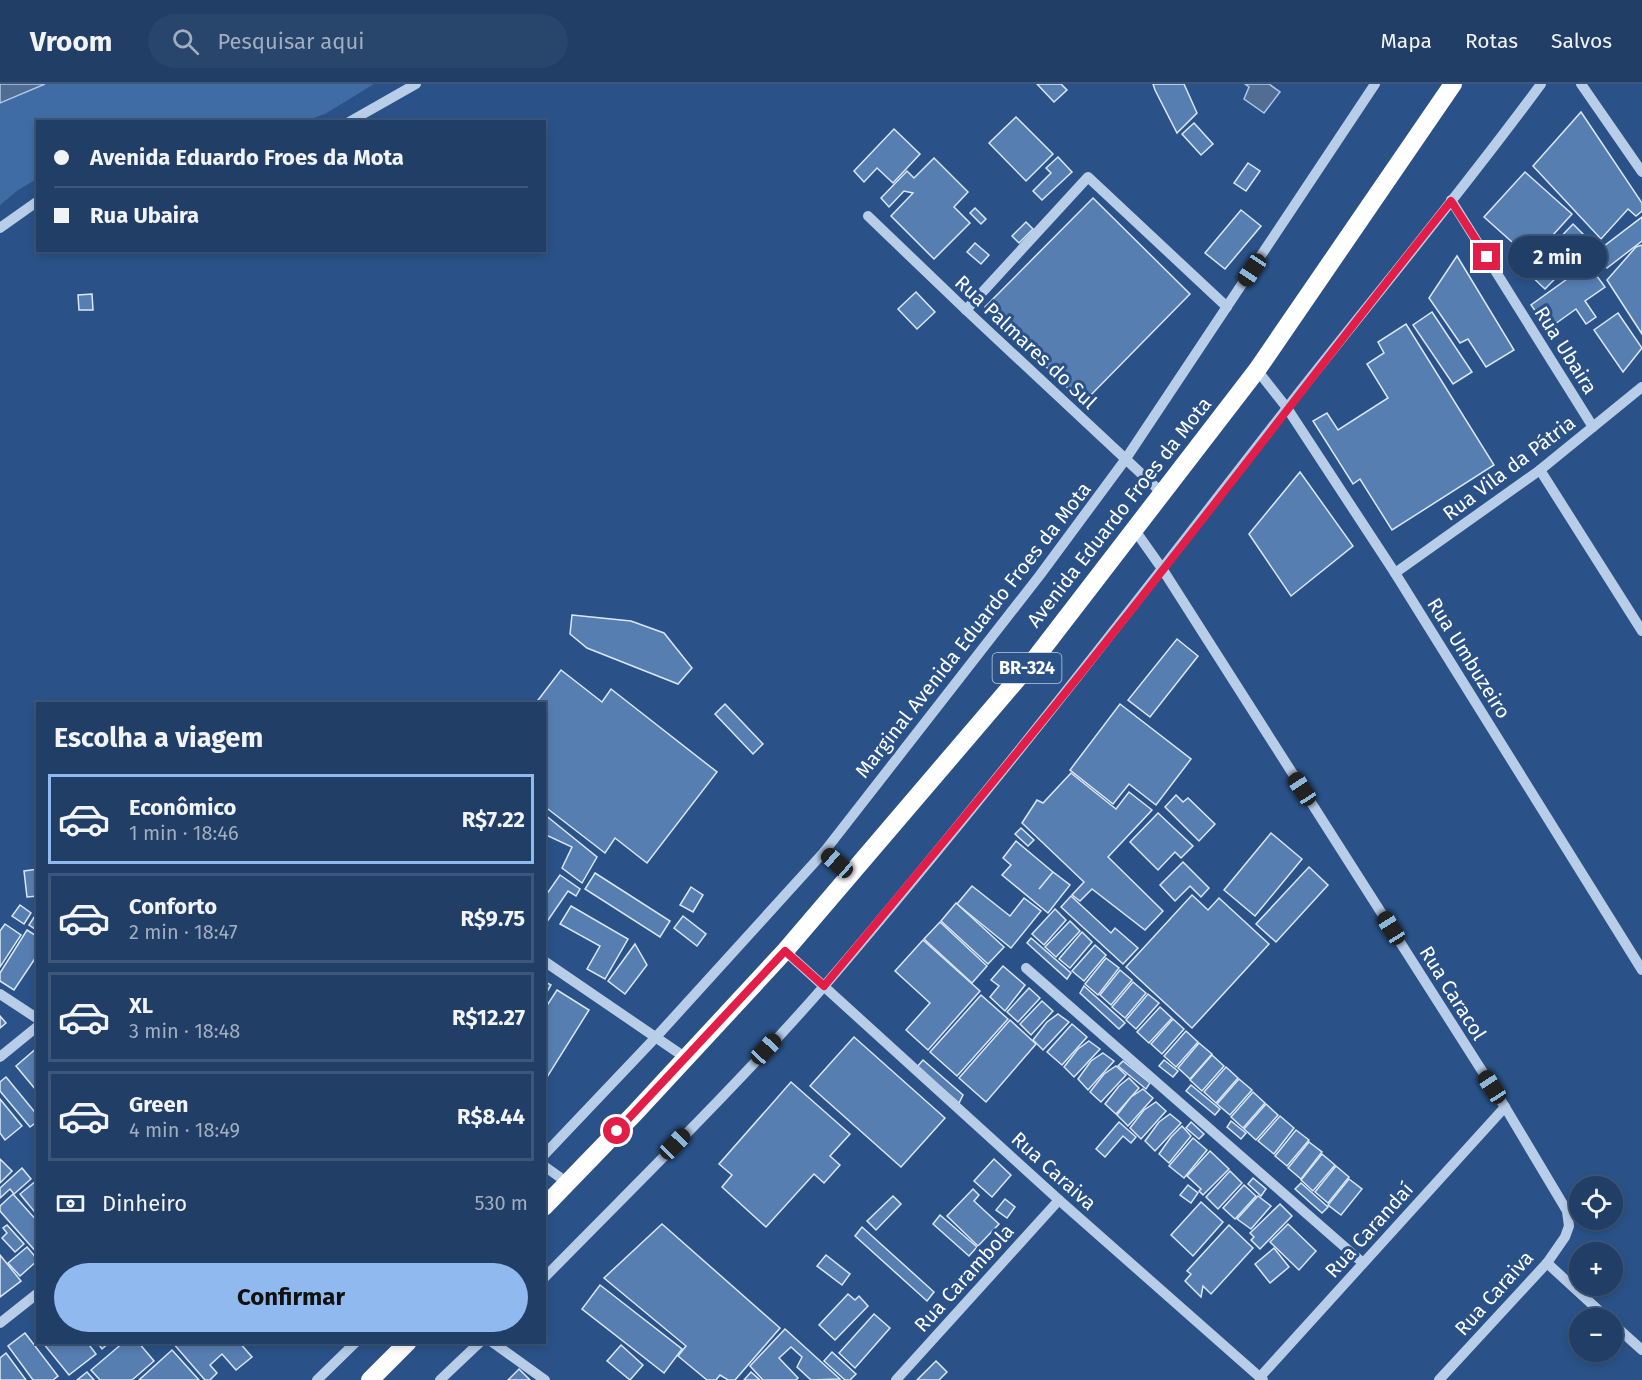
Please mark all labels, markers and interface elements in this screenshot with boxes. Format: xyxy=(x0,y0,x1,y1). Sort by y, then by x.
search box xyxy=(148,14,568,68)
text: Vroom xyxy=(30,25,112,58)
icon: search xyxy=(169,25,202,58)
text: Pesquisar aqui xyxy=(217,28,364,55)
text: Mapa xyxy=(1381,28,1432,54)
text: Rotas xyxy=(1465,28,1518,54)
text: Salvos xyxy=(1551,28,1612,54)
text: Avenida Eduardo Froes da Mota xyxy=(90,144,404,171)
text: Rua Ubaira xyxy=(90,202,199,229)
callout: 2 min xyxy=(1508,236,1607,278)
route end xyxy=(1473,243,1500,270)
text: 2 min xyxy=(1533,245,1582,269)
car xyxy=(1234,250,1270,290)
street label: Rua Palmares do Sul xyxy=(950,270,1102,414)
street label: Rua Ubaira xyxy=(1530,302,1602,398)
street label: Avenida Eduardo Froes da Mota xyxy=(1022,392,1216,632)
street label: Rua Vila da Pátria xyxy=(1438,410,1580,526)
street label: Marginal Avenida Eduardo Froes da Mota xyxy=(850,477,1096,783)
street label: Rua Umbuzeiro xyxy=(1422,593,1516,723)
road number: BR-324 xyxy=(992,653,1062,683)
text: Escolha a viagem xyxy=(54,722,263,754)
car xyxy=(1285,769,1319,809)
icon: car xyxy=(57,792,111,846)
text: Econômico xyxy=(129,794,236,821)
text: R$7.22 xyxy=(462,806,525,833)
text: 1 min · 18:46 xyxy=(129,821,239,845)
car xyxy=(818,844,856,882)
icon: car xyxy=(57,891,111,945)
text: Conforto xyxy=(129,893,217,920)
text: R$9.75 xyxy=(460,905,525,932)
car xyxy=(1374,908,1408,948)
text: 2 min · 18:47 xyxy=(129,920,238,944)
street label: Rua Caracol xyxy=(1415,942,1491,1045)
icon: car xyxy=(57,990,111,1044)
text: XL xyxy=(129,992,153,1019)
text: R$12.27 xyxy=(452,1004,525,1031)
text: 3 min · 18:48 xyxy=(129,1019,240,1043)
car xyxy=(747,1030,785,1068)
car xyxy=(1475,1067,1509,1107)
icon: car xyxy=(57,1089,111,1143)
text: Green xyxy=(129,1091,188,1118)
text: R$8.44 xyxy=(457,1103,525,1130)
route start xyxy=(603,1117,630,1144)
text: 4 min · 18:49 xyxy=(129,1118,240,1142)
car xyxy=(656,1125,694,1163)
street label: Rua Caraiva xyxy=(1007,1127,1101,1215)
map controls xyxy=(1569,1176,1623,1362)
button: locate xyxy=(1569,1176,1623,1230)
street label: Rua Carandaí xyxy=(1320,1177,1418,1283)
icon: cash xyxy=(54,1187,87,1220)
text: Dinheiro xyxy=(102,1190,187,1217)
text: 530 m xyxy=(475,1191,528,1215)
street label: Rua Carambola xyxy=(909,1219,1019,1337)
button: + xyxy=(1569,1242,1623,1296)
street label: Rua Caraiva xyxy=(1450,1246,1538,1340)
button: Confirmar xyxy=(54,1263,528,1332)
button: − xyxy=(1569,1308,1623,1362)

